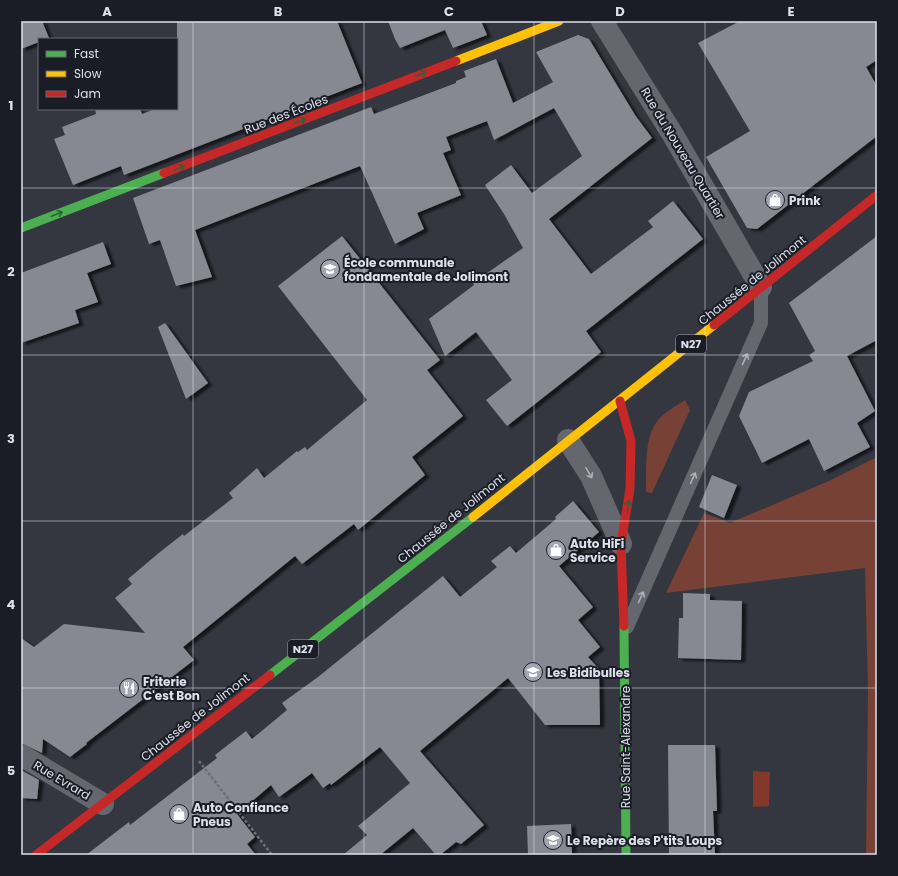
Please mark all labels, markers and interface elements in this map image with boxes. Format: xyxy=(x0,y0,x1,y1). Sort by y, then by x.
text: A xyxy=(102,2,112,21)
text: B xyxy=(274,2,283,21)
text: C xyxy=(444,2,454,21)
text: D xyxy=(615,2,625,21)
text: E xyxy=(787,2,795,21)
legend xyxy=(38,38,178,110)
text: Fast xyxy=(74,45,99,62)
text: Slow xyxy=(74,65,102,82)
one-way arrow xyxy=(415,69,427,77)
street label: Rue du Nouveau Quartier xyxy=(637,84,729,222)
text: Jam xyxy=(74,85,101,102)
street label: Rue des Écoles xyxy=(242,90,330,138)
text: 1 xyxy=(9,96,13,115)
one-way arrow xyxy=(294,116,306,124)
one-way arrow xyxy=(172,163,184,171)
shop icon: Prink xyxy=(764,189,786,211)
place label: Prink xyxy=(789,192,821,209)
one-way arrow xyxy=(51,209,63,217)
street label: Chaussée de Jolimont xyxy=(695,231,809,329)
place label: École communale fondamentale de Jolimont xyxy=(344,254,508,285)
school or university icon: École communale fondamentale de Jolimont xyxy=(319,258,341,280)
text: 2 xyxy=(7,262,15,281)
road number: N27 xyxy=(676,335,706,353)
one-way arrow xyxy=(742,353,749,365)
text: 3 xyxy=(7,429,15,448)
one-way arrow xyxy=(585,467,593,479)
street label: Chaussée de Jolimont xyxy=(394,469,508,567)
one-way arrow xyxy=(690,472,697,484)
one-way arrow xyxy=(624,499,632,512)
place label: Auto HiFi Service xyxy=(570,535,624,566)
shop icon: Auto HiFi Service xyxy=(545,539,567,561)
one-way arrow xyxy=(637,591,645,603)
text: 4 xyxy=(7,595,16,614)
road number: N27 xyxy=(288,640,318,658)
school or university icon: Les Bidibulles xyxy=(522,661,544,683)
place label: Les Bidibulles xyxy=(547,664,630,681)
street label: Chaussée de Jolimont xyxy=(137,669,253,765)
place label: Friterie C'est Bon xyxy=(143,673,200,704)
restaurant icon: Friterie C'est Bon xyxy=(118,677,140,699)
street label: Rue Saint-Alexandre xyxy=(617,686,634,808)
street label: Rue Evrard xyxy=(30,756,94,804)
text: 5 xyxy=(7,761,15,780)
place label: Auto Confiance Pneus xyxy=(193,799,289,830)
shop icon: Auto Confiance Pneus xyxy=(168,803,190,825)
school or university icon: Le Repère des P'tits Loups xyxy=(542,829,564,851)
place label: Le Repère des P'tits Loups xyxy=(567,832,723,849)

